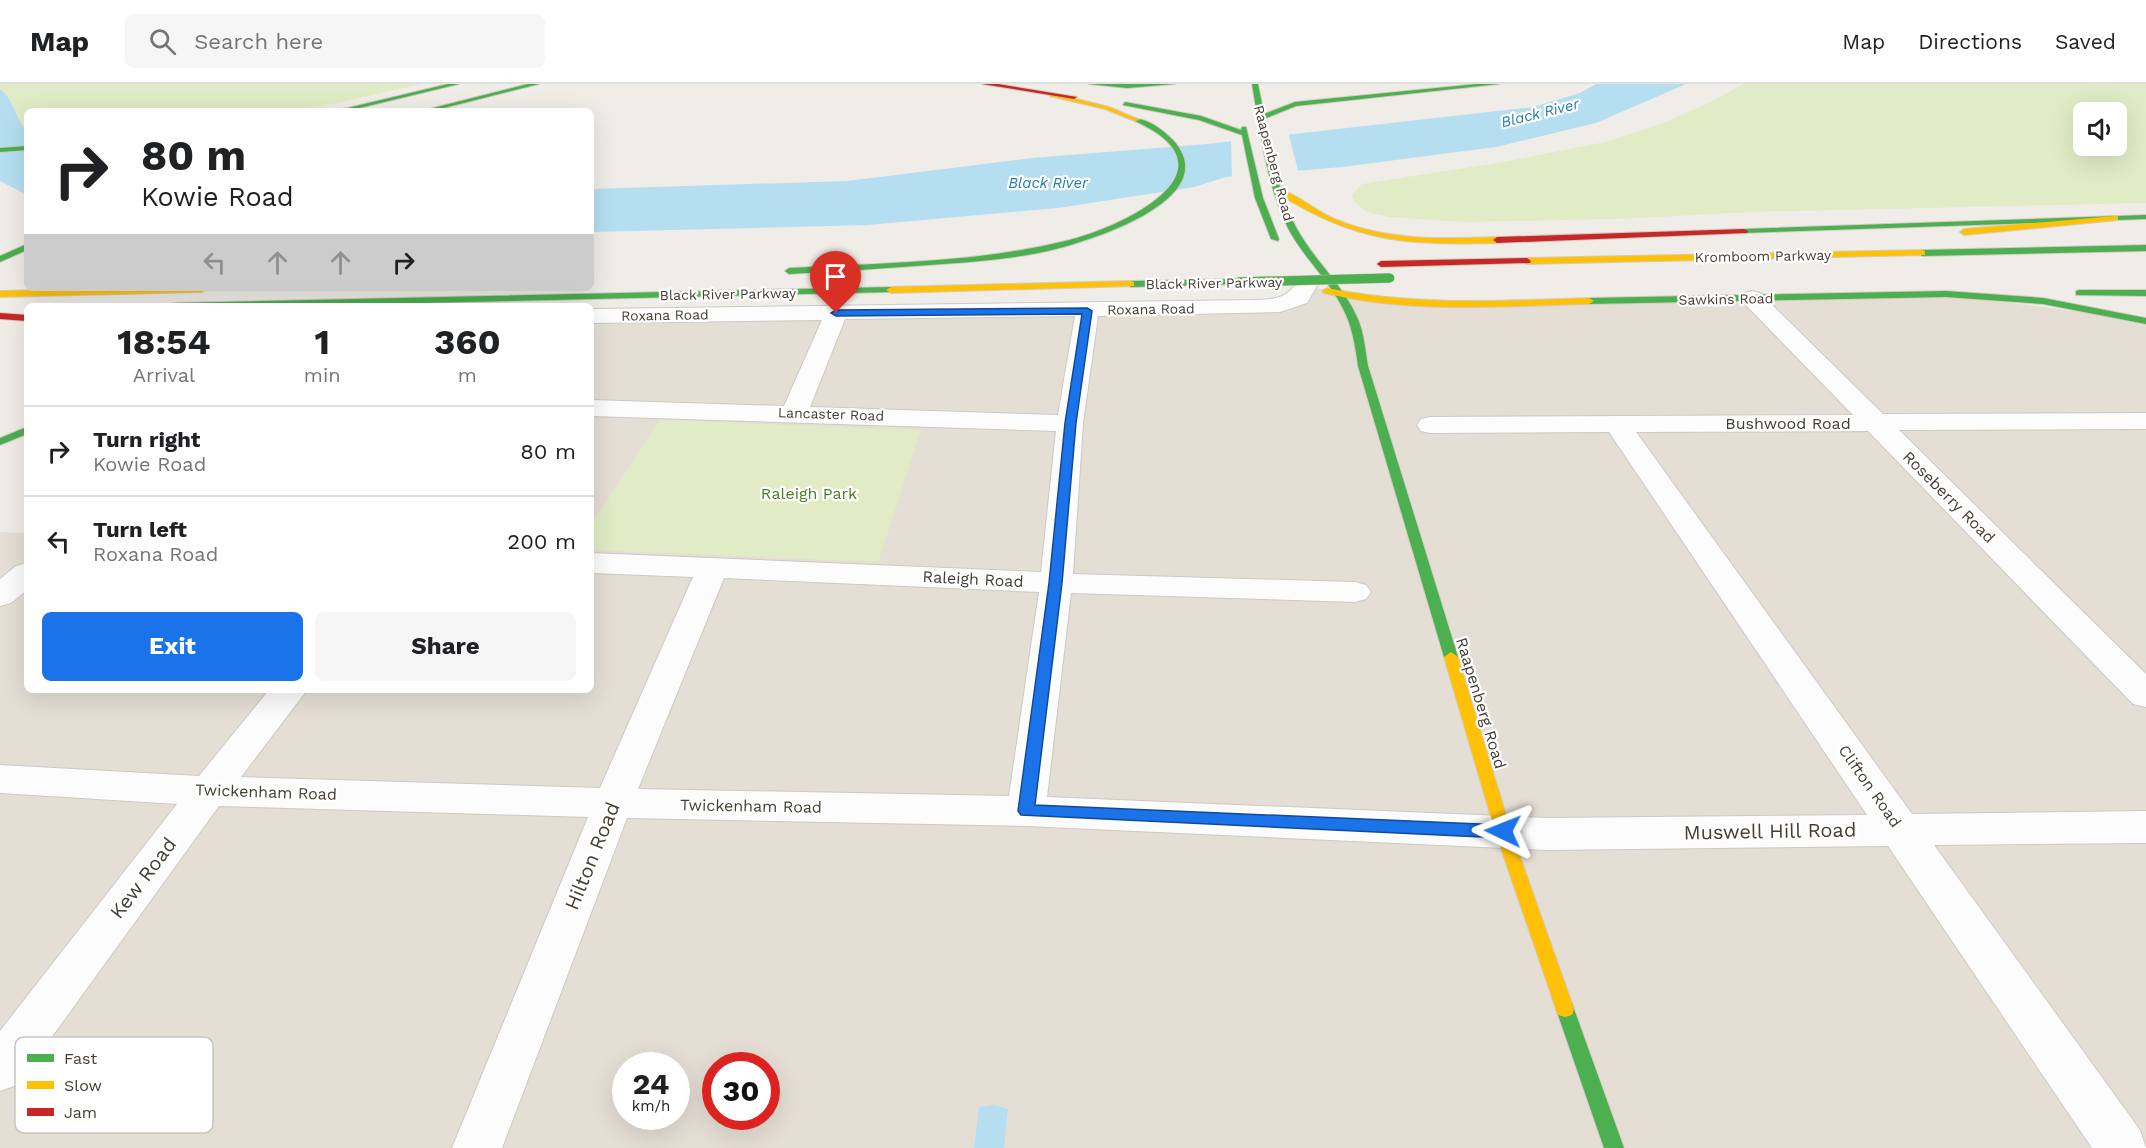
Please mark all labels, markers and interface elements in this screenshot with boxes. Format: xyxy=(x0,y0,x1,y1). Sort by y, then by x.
search box xyxy=(125,14,545,68)
text: Map xyxy=(30,25,89,58)
icon: search xyxy=(146,25,179,58)
text: Search here xyxy=(194,29,323,54)
text: Map xyxy=(1842,29,1885,54)
text: Directions xyxy=(1918,29,2022,54)
text: Saved xyxy=(2055,29,2116,54)
water label: Black River xyxy=(1499,94,1582,131)
map controls xyxy=(2073,102,2127,156)
button: sound xyxy=(2073,102,2127,156)
street label: Raapenberg Road xyxy=(1251,103,1297,223)
text: 80 m xyxy=(141,131,246,180)
icon: right xyxy=(42,132,120,210)
water label: Black River xyxy=(1008,174,1089,192)
text: Kowie Road xyxy=(141,181,294,213)
icon: left xyxy=(198,246,231,279)
icon: ahead xyxy=(261,246,294,279)
icon: ahead xyxy=(324,246,357,279)
icon: right xyxy=(387,246,420,279)
street label: Kromboom Parkway xyxy=(1695,247,1832,265)
pin xyxy=(810,251,861,313)
icon: arrive xyxy=(819,260,852,293)
street label: Black River Parkway xyxy=(1146,274,1283,292)
street label: Black River Parkway xyxy=(660,285,797,303)
street label: Sawkins Road xyxy=(1678,290,1774,308)
street label: Roxana Road xyxy=(1107,300,1195,318)
street label: Roxana Road xyxy=(621,306,709,324)
text: 18:54 xyxy=(117,321,211,363)
text: 1 xyxy=(314,321,330,363)
text: 360 xyxy=(434,321,501,363)
text: Arrival xyxy=(133,363,195,387)
text: min xyxy=(304,363,341,387)
text: m xyxy=(458,363,477,387)
street label: Lancaster Road xyxy=(778,404,884,424)
street label: Bushwood Road xyxy=(1725,414,1851,433)
text: Turn right xyxy=(93,427,200,452)
icon: right xyxy=(42,435,75,468)
text: 80 m xyxy=(520,439,576,464)
street label: Roseberry Road xyxy=(1899,447,1999,547)
text: Kowie Road xyxy=(93,452,206,476)
park label: Raleigh Park xyxy=(761,484,857,503)
text: Turn left xyxy=(93,517,187,542)
icon: left xyxy=(42,525,75,558)
text: 200 m xyxy=(507,529,576,554)
text: Roxana Road xyxy=(93,542,218,566)
street label: Raleigh Road xyxy=(922,567,1024,591)
button: Exit xyxy=(42,612,303,681)
button: Share xyxy=(315,612,576,681)
street label: Raapenberg Road xyxy=(1452,635,1510,771)
street label: Clifton Road xyxy=(1835,741,1905,831)
street label: Twickenham Road xyxy=(195,780,337,804)
street label: Twickenham Road xyxy=(680,795,822,817)
street label: Hilton Road xyxy=(559,799,625,913)
position arrow xyxy=(1471,799,1535,863)
street label: Muswell Hill Road xyxy=(1683,817,1857,845)
street label: Kew Road xyxy=(105,833,181,923)
legend xyxy=(15,1037,213,1133)
text: Fast xyxy=(64,1049,97,1068)
speed limit sign: 30 xyxy=(702,1052,780,1130)
text: 24 xyxy=(633,1066,669,1101)
text: Slow xyxy=(64,1076,102,1095)
text: km/h xyxy=(632,1097,670,1115)
text: Jam xyxy=(64,1103,97,1122)

